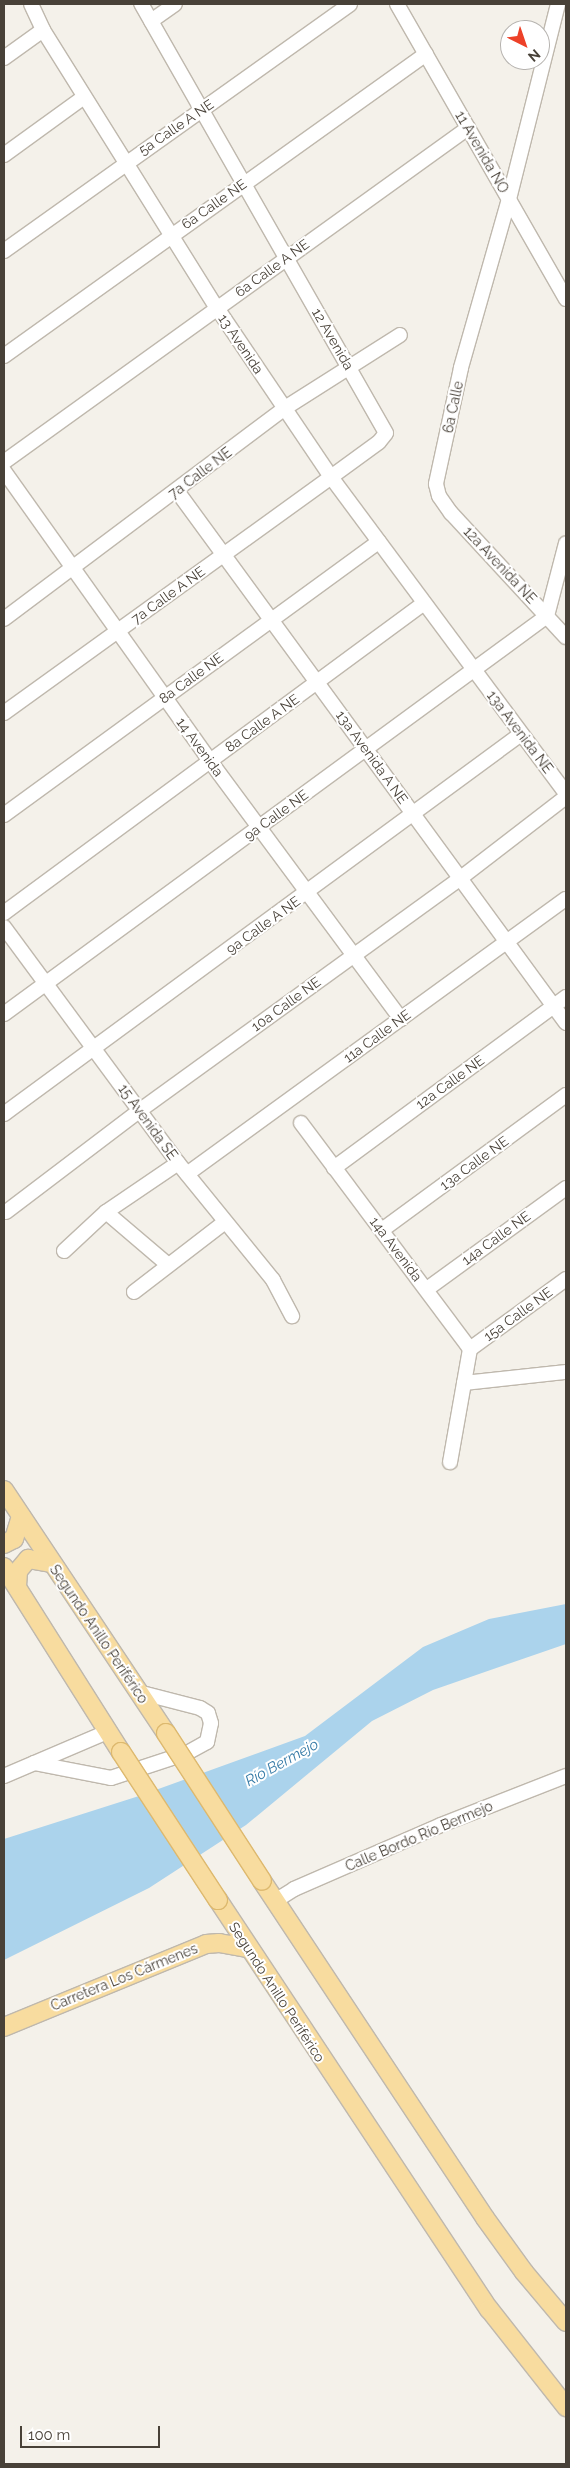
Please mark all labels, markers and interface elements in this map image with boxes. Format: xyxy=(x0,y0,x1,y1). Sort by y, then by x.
north arrow xyxy=(500,20,550,70)
text: N xyxy=(525,46,543,65)
street label: 5a Calle A NE xyxy=(135,95,217,159)
street label: 11 Avenida NO xyxy=(452,108,512,196)
street label: 6a Calle NE xyxy=(178,175,250,233)
street label: 6a Calle A NE xyxy=(231,235,313,301)
street label: 12 Avenida xyxy=(309,305,357,373)
street label: 13 Avenida xyxy=(215,311,267,377)
street label: 6a Calle xyxy=(439,379,467,435)
street label: 7a Calle NE xyxy=(165,444,235,502)
street label: 12a Avenida NE xyxy=(460,523,540,607)
street label: 7a Calle A NE xyxy=(128,562,208,628)
street label: 8a Calle NE xyxy=(156,649,226,707)
street label: 13a Avenida NE xyxy=(483,687,557,777)
street label: 8a Calle A NE xyxy=(221,690,303,756)
street label: 13a Avenida A NE xyxy=(332,707,412,807)
street label: 14 Avenida xyxy=(173,714,227,780)
street label: 9a Calle NE xyxy=(241,786,311,844)
street label: 9a Calle A NE xyxy=(222,892,304,958)
street label: 10a Calle NE xyxy=(248,973,324,1035)
street label: 11a Calle NE xyxy=(340,1006,414,1066)
street label: 12a Calle NE xyxy=(413,1052,487,1112)
street label: 15 Avenida SE xyxy=(115,1081,181,1163)
street label: 13a Calle NE xyxy=(436,1133,512,1193)
street label: 14a Calle NE xyxy=(458,1207,534,1269)
street label: 14a Avenida xyxy=(366,1213,426,1285)
street label: 15a Calle NE xyxy=(480,1283,556,1345)
street label: Segundo Anillo Periférico xyxy=(46,1561,152,1707)
water label: Río Bermejo xyxy=(242,1736,322,1790)
street label: Calle Bordo Río Bermejo xyxy=(343,1797,495,1875)
street label: Segundo Anillo Periférico xyxy=(225,1919,329,2065)
street label: Carretera Los Cármenes xyxy=(48,1940,200,2014)
scale bar xyxy=(22,2416,162,2448)
text: 100 m xyxy=(28,2426,70,2444)

